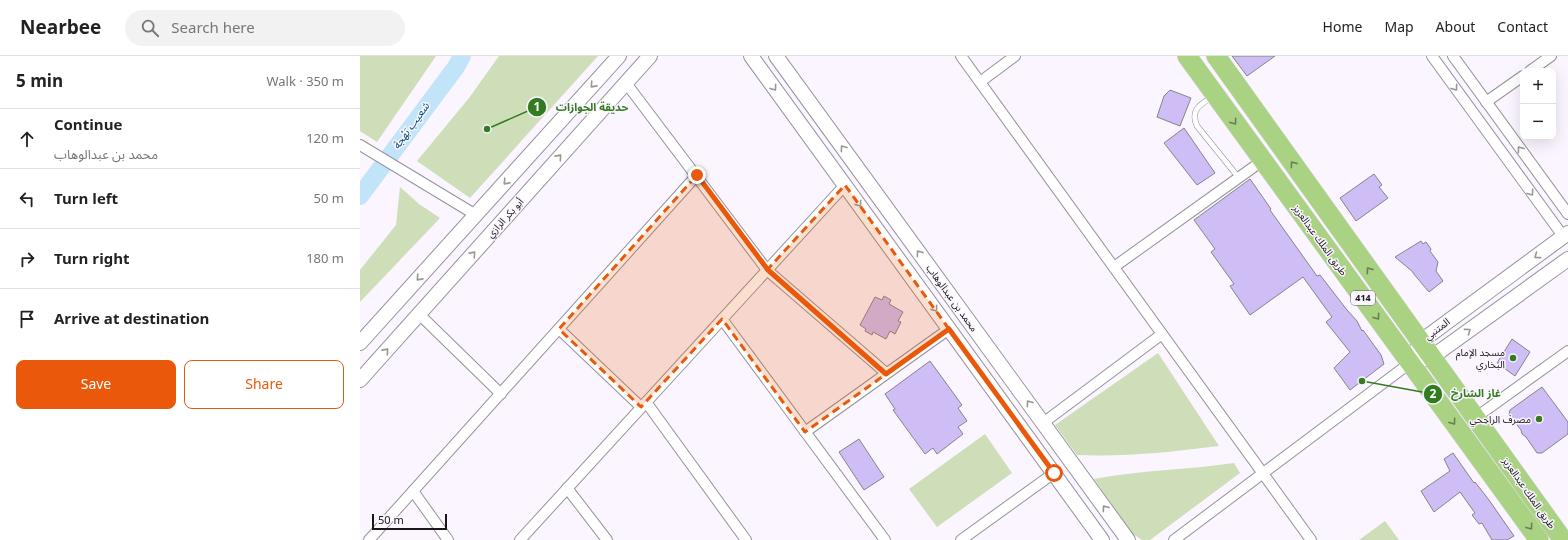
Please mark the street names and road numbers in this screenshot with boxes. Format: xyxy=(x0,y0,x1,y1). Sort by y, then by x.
street label: أبو بكر الرازي xyxy=(481,192,530,243)
street label: طريق الملك عبدالعزيز xyxy=(1286,199,1353,280)
street label: محمد بن عبدالوهاب xyxy=(920,259,984,337)
road number: 414 xyxy=(1351,291,1375,305)
street label: المتنبي xyxy=(1419,312,1455,346)
street label: طريق الملك عبدالعزيز xyxy=(1496,452,1562,534)

